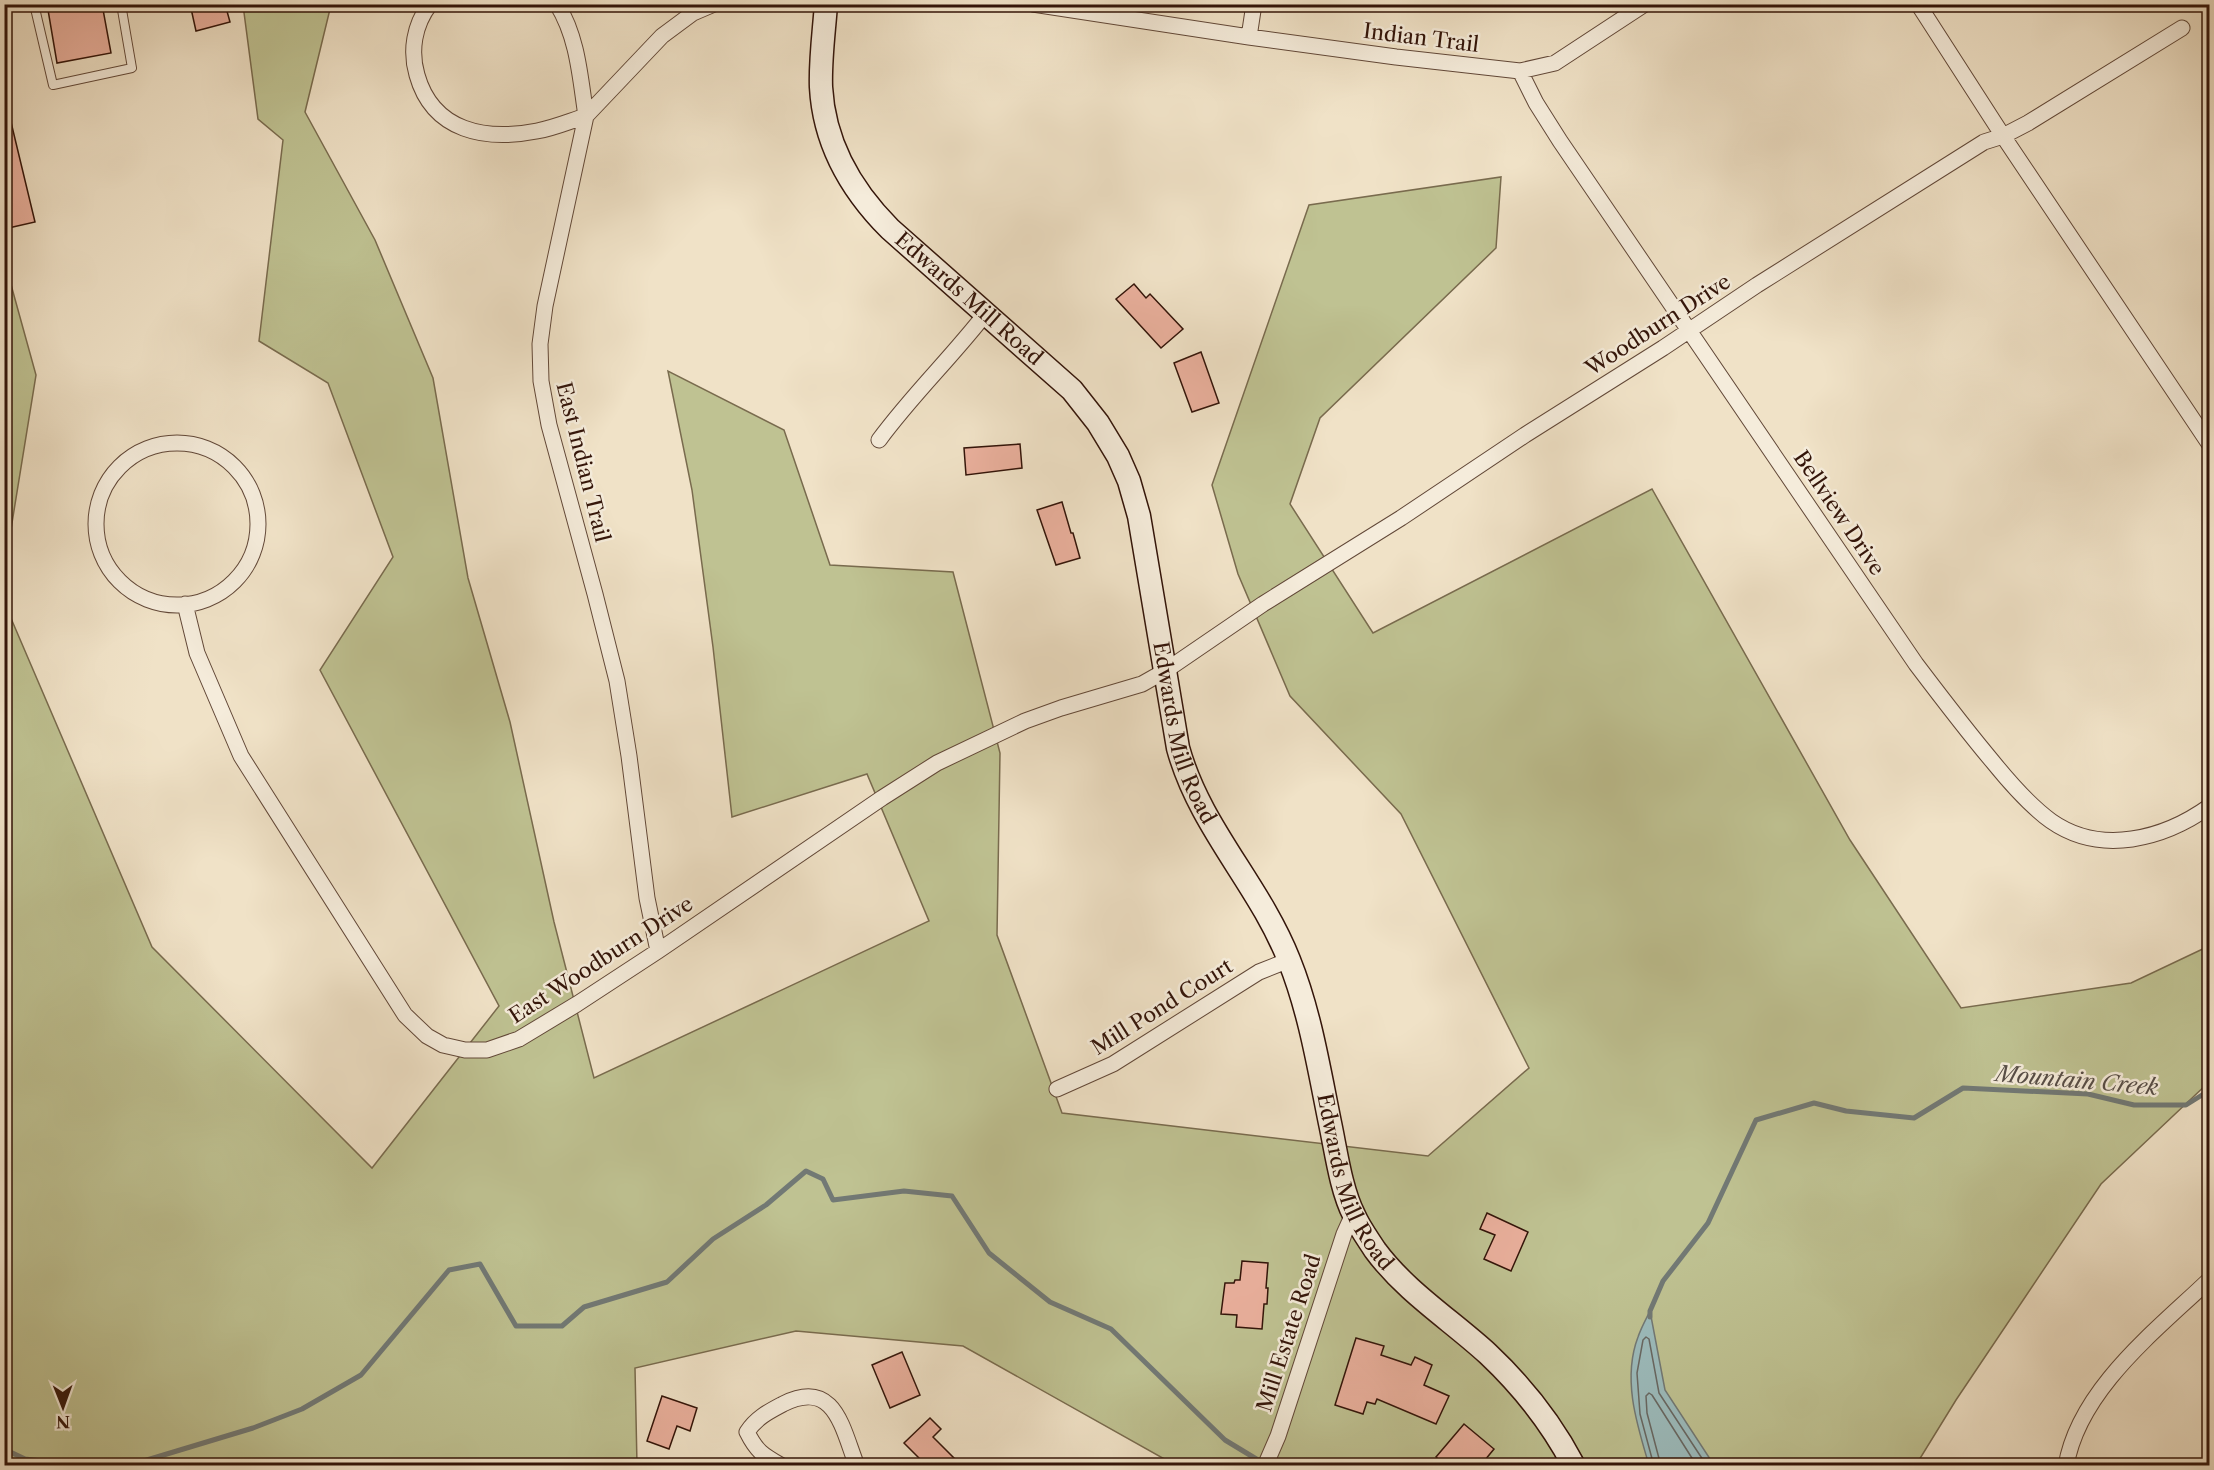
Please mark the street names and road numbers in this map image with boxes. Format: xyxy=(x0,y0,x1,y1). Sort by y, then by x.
street label: Indian Trail xyxy=(1362,18,1480,57)
street label: Edwards Mill Road xyxy=(890,226,1048,370)
street label: Woodburn Drive xyxy=(1580,268,1735,381)
street label: East Indian Trail xyxy=(552,379,615,544)
street label: Bellview Drive xyxy=(1789,446,1890,580)
street label: Edwards Mill Road xyxy=(1148,640,1222,828)
street label: East Woodburn Drive xyxy=(504,891,697,1028)
street label: Mill Pond Court xyxy=(1087,953,1237,1060)
street label: Edwards Mill Road xyxy=(1312,1091,1399,1275)
street label: Mill Estate Road xyxy=(1251,1251,1326,1415)

